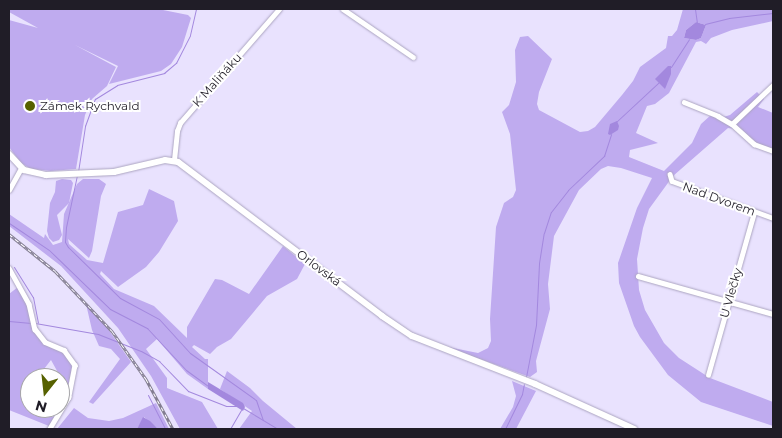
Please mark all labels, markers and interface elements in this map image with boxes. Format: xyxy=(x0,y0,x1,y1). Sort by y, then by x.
street label: K Maliňáku xyxy=(189,50,245,110)
place label: Zámek Rychvald xyxy=(40,99,140,113)
marker: Zámek Rychvald xyxy=(24,100,36,112)
street label: Nad Dvorem xyxy=(681,179,757,219)
street label: Orlovská xyxy=(294,247,344,289)
street label: U Vlečky xyxy=(717,266,745,320)
north arrow xyxy=(20,368,70,418)
text: N xyxy=(33,396,49,417)

